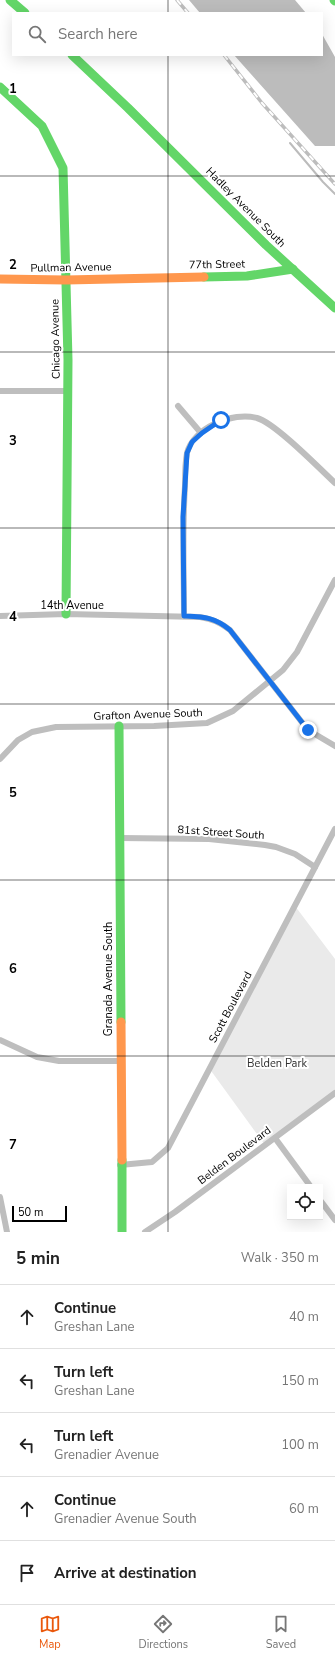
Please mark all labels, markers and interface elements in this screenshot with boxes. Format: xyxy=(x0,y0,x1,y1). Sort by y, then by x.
search box xyxy=(12,12,323,56)
icon: search xyxy=(26,23,48,45)
text: Search here xyxy=(58,24,138,44)
text: 1 xyxy=(9,80,17,98)
street label: Hadley Avenue South xyxy=(202,164,289,251)
text: 2 xyxy=(9,256,17,274)
street label: 77th Street xyxy=(189,257,245,272)
street label: Pullman Avenue xyxy=(30,259,112,276)
street label: Chicago Avenue xyxy=(47,299,64,379)
route start xyxy=(212,411,230,429)
text: 3 xyxy=(9,432,17,450)
street label: 14th Avenue xyxy=(40,598,104,613)
text: 4 xyxy=(9,608,17,626)
street label: Grafton Avenue South xyxy=(93,705,203,724)
route end xyxy=(299,721,317,739)
text: 5 xyxy=(9,784,17,802)
street label: 81st Street South xyxy=(177,822,265,843)
street label: Granada Avenue South xyxy=(101,922,116,1036)
text: 6 xyxy=(9,960,17,978)
street label: Scott Boulevard xyxy=(205,969,256,1045)
park label: Belden Park xyxy=(247,1056,307,1071)
street label: Belden Boulevard xyxy=(195,1123,274,1188)
text: 7 xyxy=(9,1136,17,1154)
map controls xyxy=(287,1184,323,1220)
button: locate xyxy=(287,1184,323,1220)
scale bar xyxy=(12,1204,67,1223)
text: 50 m xyxy=(18,1205,43,1220)
text: 5 min xyxy=(16,1247,60,1270)
text: Walk · 350 m xyxy=(241,1249,319,1267)
text: Continue xyxy=(54,1298,116,1318)
icon: ahead xyxy=(16,1306,38,1328)
text: 40 m xyxy=(289,1308,319,1326)
text: Greshan Lane xyxy=(54,1318,134,1336)
text: Turn left xyxy=(54,1362,113,1382)
icon: left xyxy=(16,1370,38,1392)
text: 150 m xyxy=(281,1372,319,1390)
text: Greshan Lane xyxy=(54,1382,134,1400)
text: Turn left xyxy=(54,1426,113,1446)
icon: left xyxy=(16,1434,38,1456)
text: 100 m xyxy=(281,1436,319,1454)
text: Grenadier Avenue xyxy=(54,1446,159,1464)
text: Continue xyxy=(54,1490,116,1510)
icon: ahead xyxy=(16,1498,38,1520)
text: 60 m xyxy=(289,1500,319,1518)
text: Grenadier Avenue South xyxy=(54,1510,197,1528)
icon: arrive xyxy=(16,1562,38,1584)
text: Arrive at destination xyxy=(54,1563,197,1583)
tab: Map xyxy=(39,1613,61,1652)
tab: Directions xyxy=(139,1613,188,1652)
tab: Saved xyxy=(266,1613,296,1652)

